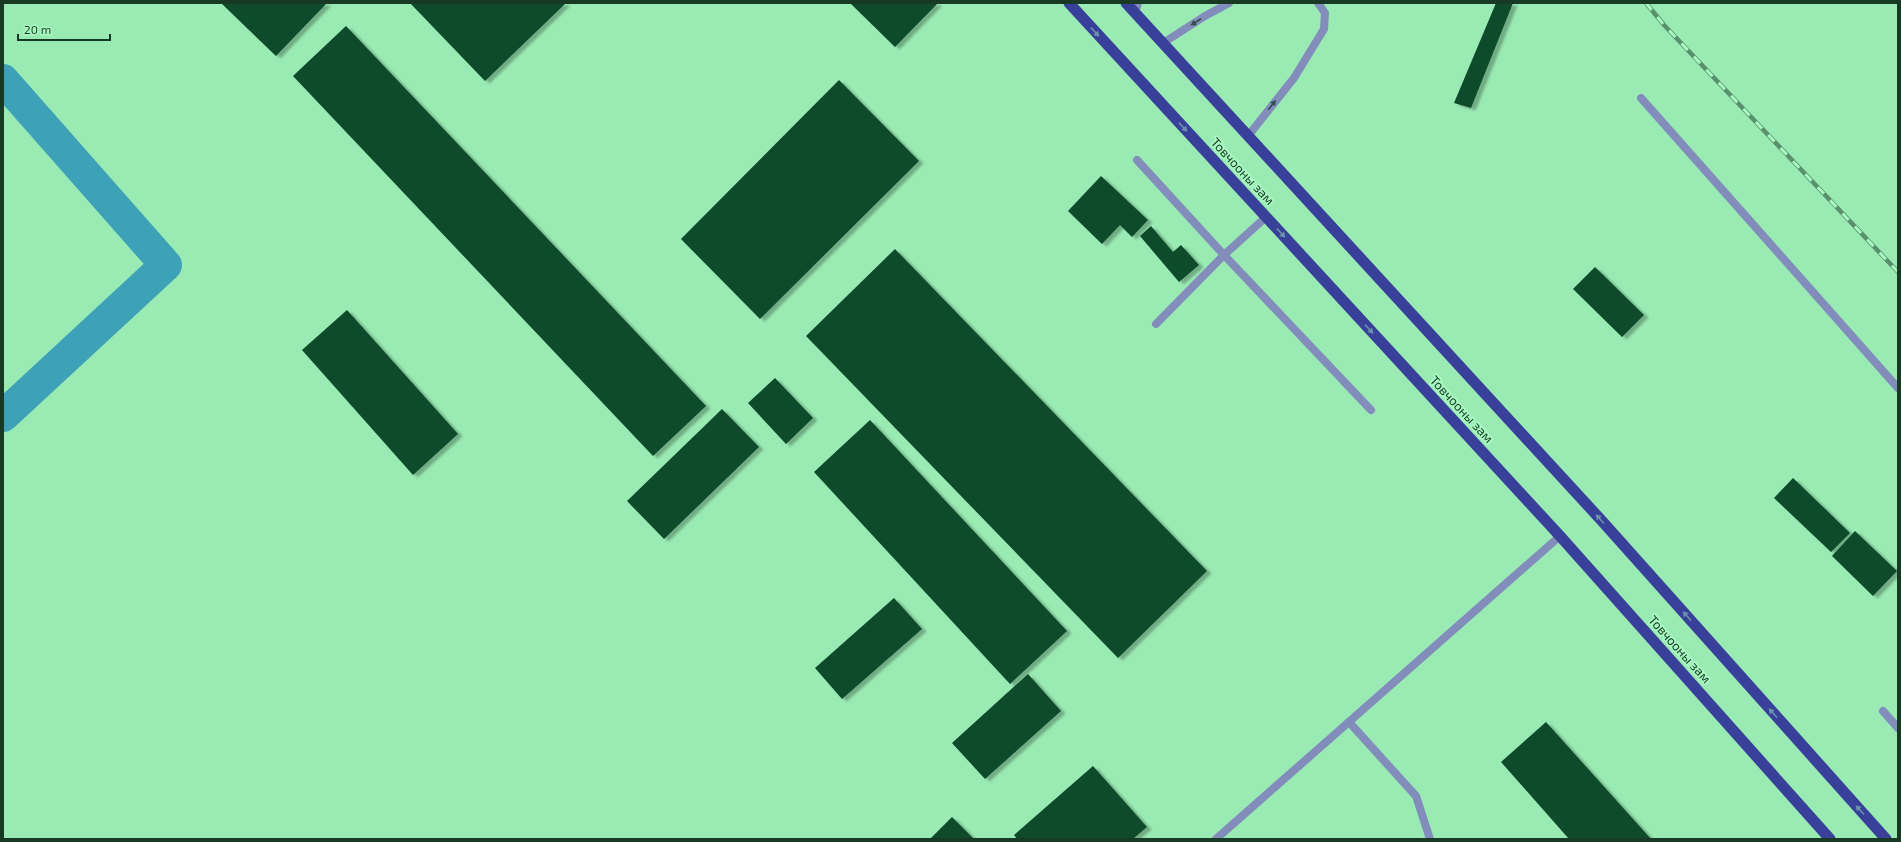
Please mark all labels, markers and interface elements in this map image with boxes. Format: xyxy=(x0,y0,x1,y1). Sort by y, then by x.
scale bar xyxy=(18,16,110,42)
one-way arrow xyxy=(1190,18,1201,26)
text: 20 m xyxy=(24,22,51,36)
one-way arrow xyxy=(1090,27,1100,37)
one-way arrow xyxy=(1267,100,1276,111)
one-way arrow xyxy=(1179,122,1188,132)
street label: Товчооны зам xyxy=(1208,134,1278,208)
one-way arrow xyxy=(1276,228,1286,238)
one-way arrow xyxy=(1364,324,1373,333)
street label: Товчооны зам xyxy=(1427,372,1497,446)
one-way arrow xyxy=(1595,514,1605,524)
one-way arrow xyxy=(1682,611,1691,621)
street label: Товчооны зам xyxy=(1645,612,1715,686)
one-way arrow xyxy=(1769,708,1778,718)
one-way arrow xyxy=(1855,805,1864,815)

